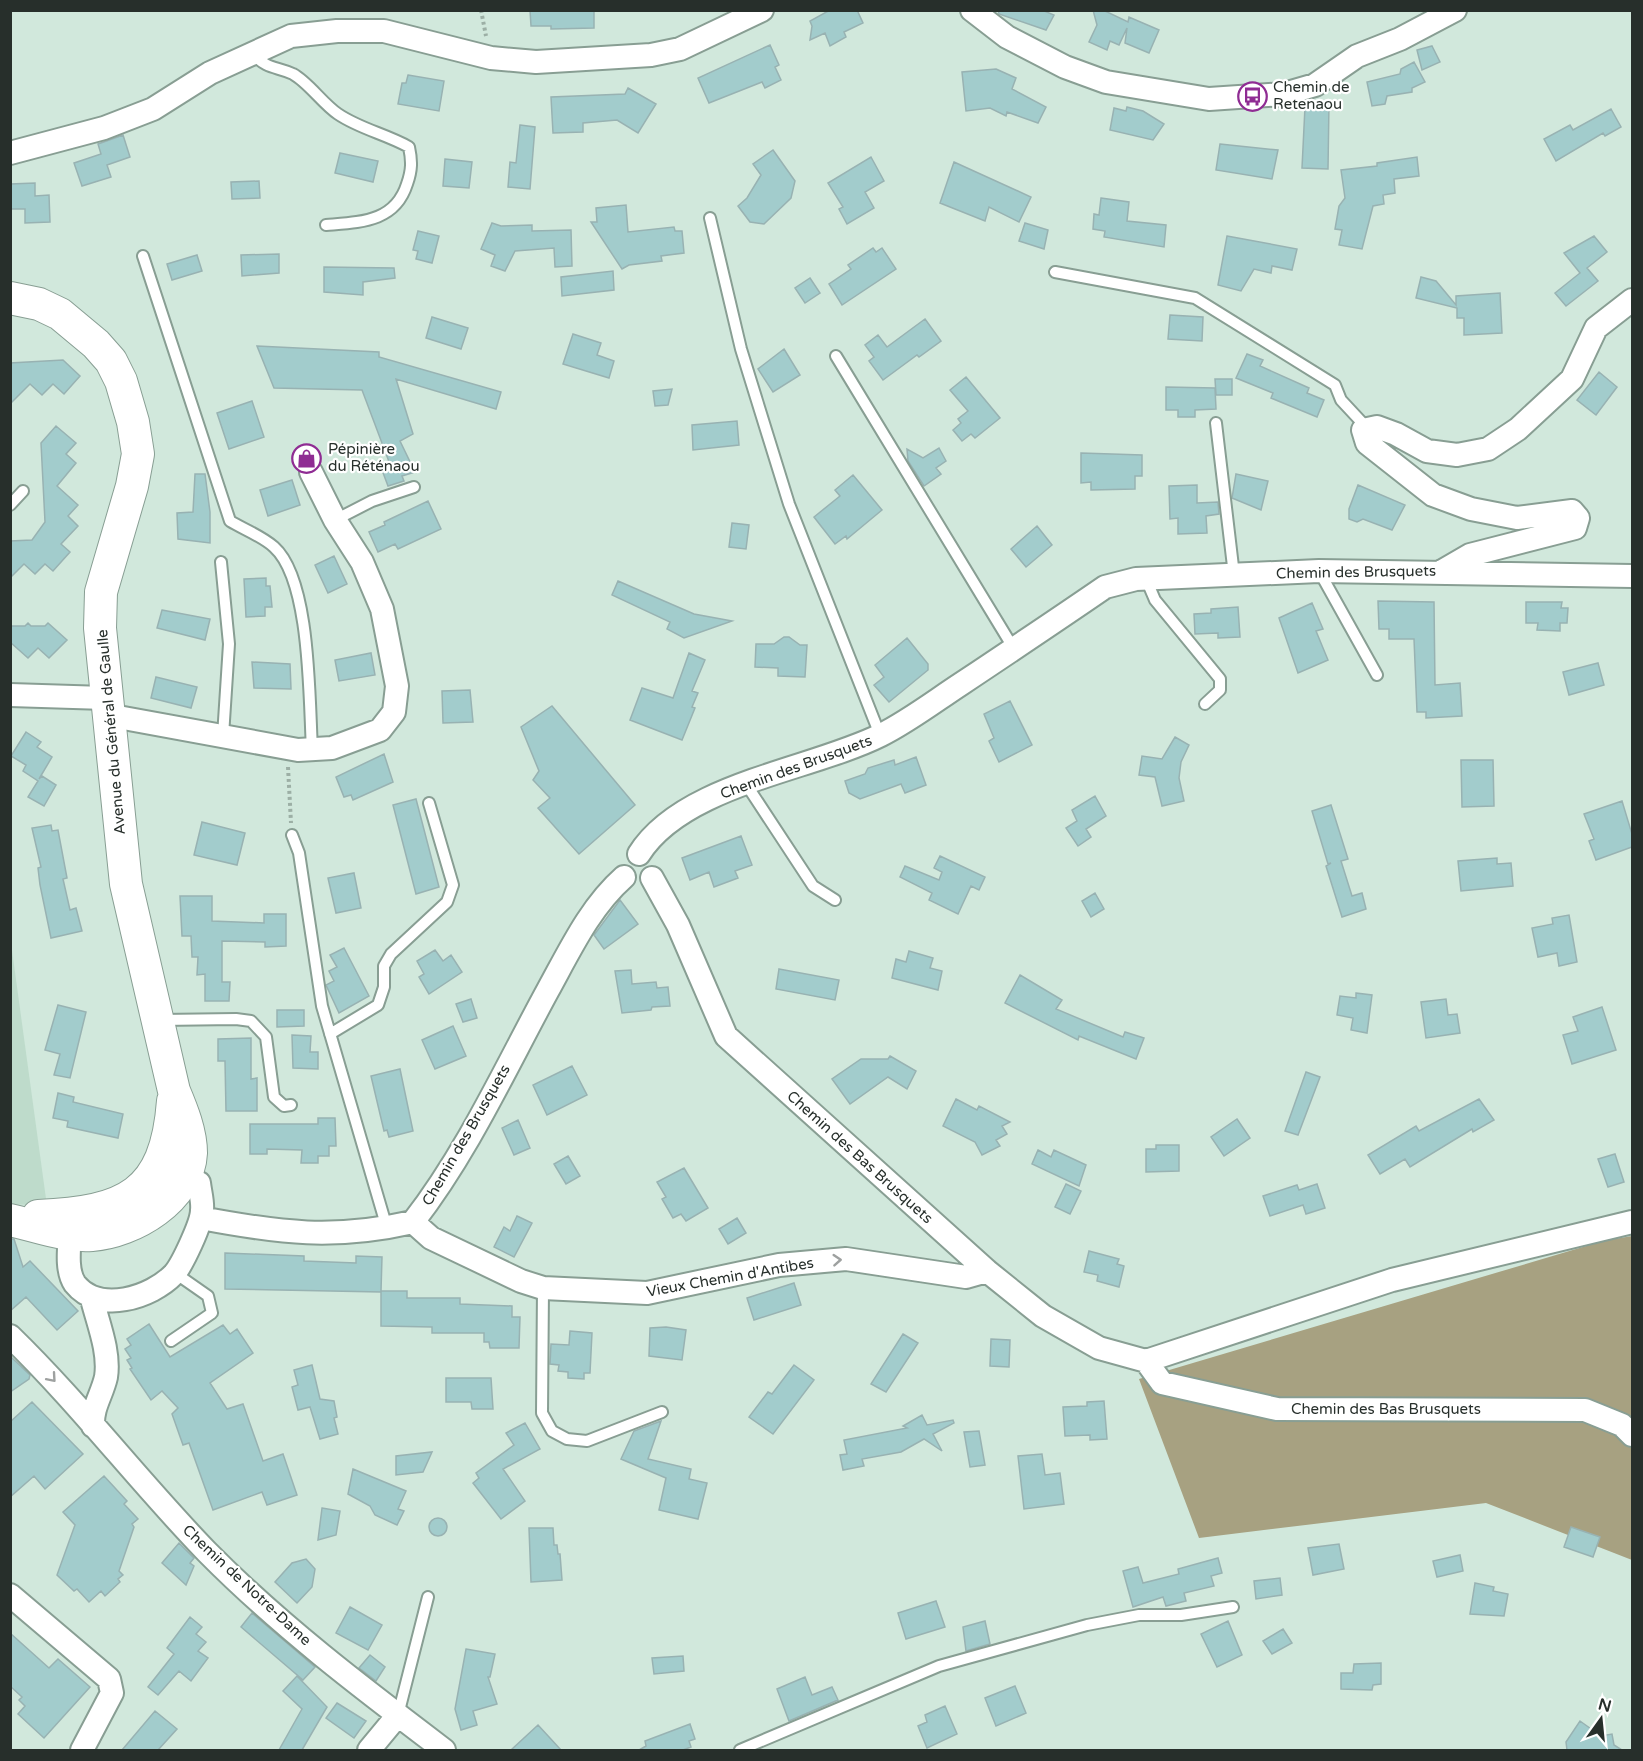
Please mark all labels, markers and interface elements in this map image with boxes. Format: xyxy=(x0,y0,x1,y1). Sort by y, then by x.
place label: Chemin de Retenaou xyxy=(1273,78,1350,113)
bus stop icon: Chemin de Retenaou xyxy=(1236,80,1268,112)
place label: Pépinière du Réténaou xyxy=(328,440,420,475)
shop icon: Pépinière du Réténaou xyxy=(291,442,323,474)
street label: Chemin des Brusquets xyxy=(1276,562,1436,582)
street label: Avenue du Général de Gaulle xyxy=(93,629,129,835)
street label: Chemin des Brusquets xyxy=(718,731,874,803)
street label: Chemin des Brusquets xyxy=(418,1061,514,1209)
street label: Chemin des Bas Brusquets xyxy=(783,1087,937,1227)
street label: Vieux Chemin d'Antibes xyxy=(645,1253,815,1301)
one-way arrow xyxy=(833,1253,842,1266)
one-way arrow xyxy=(44,1371,55,1382)
street label: Chemin des Bas Brusquets xyxy=(1291,1400,1481,1418)
street label: Chemin de Notre-Dame xyxy=(179,1521,315,1649)
north arrow xyxy=(1571,1689,1631,1749)
text: N xyxy=(1596,1694,1613,1717)

